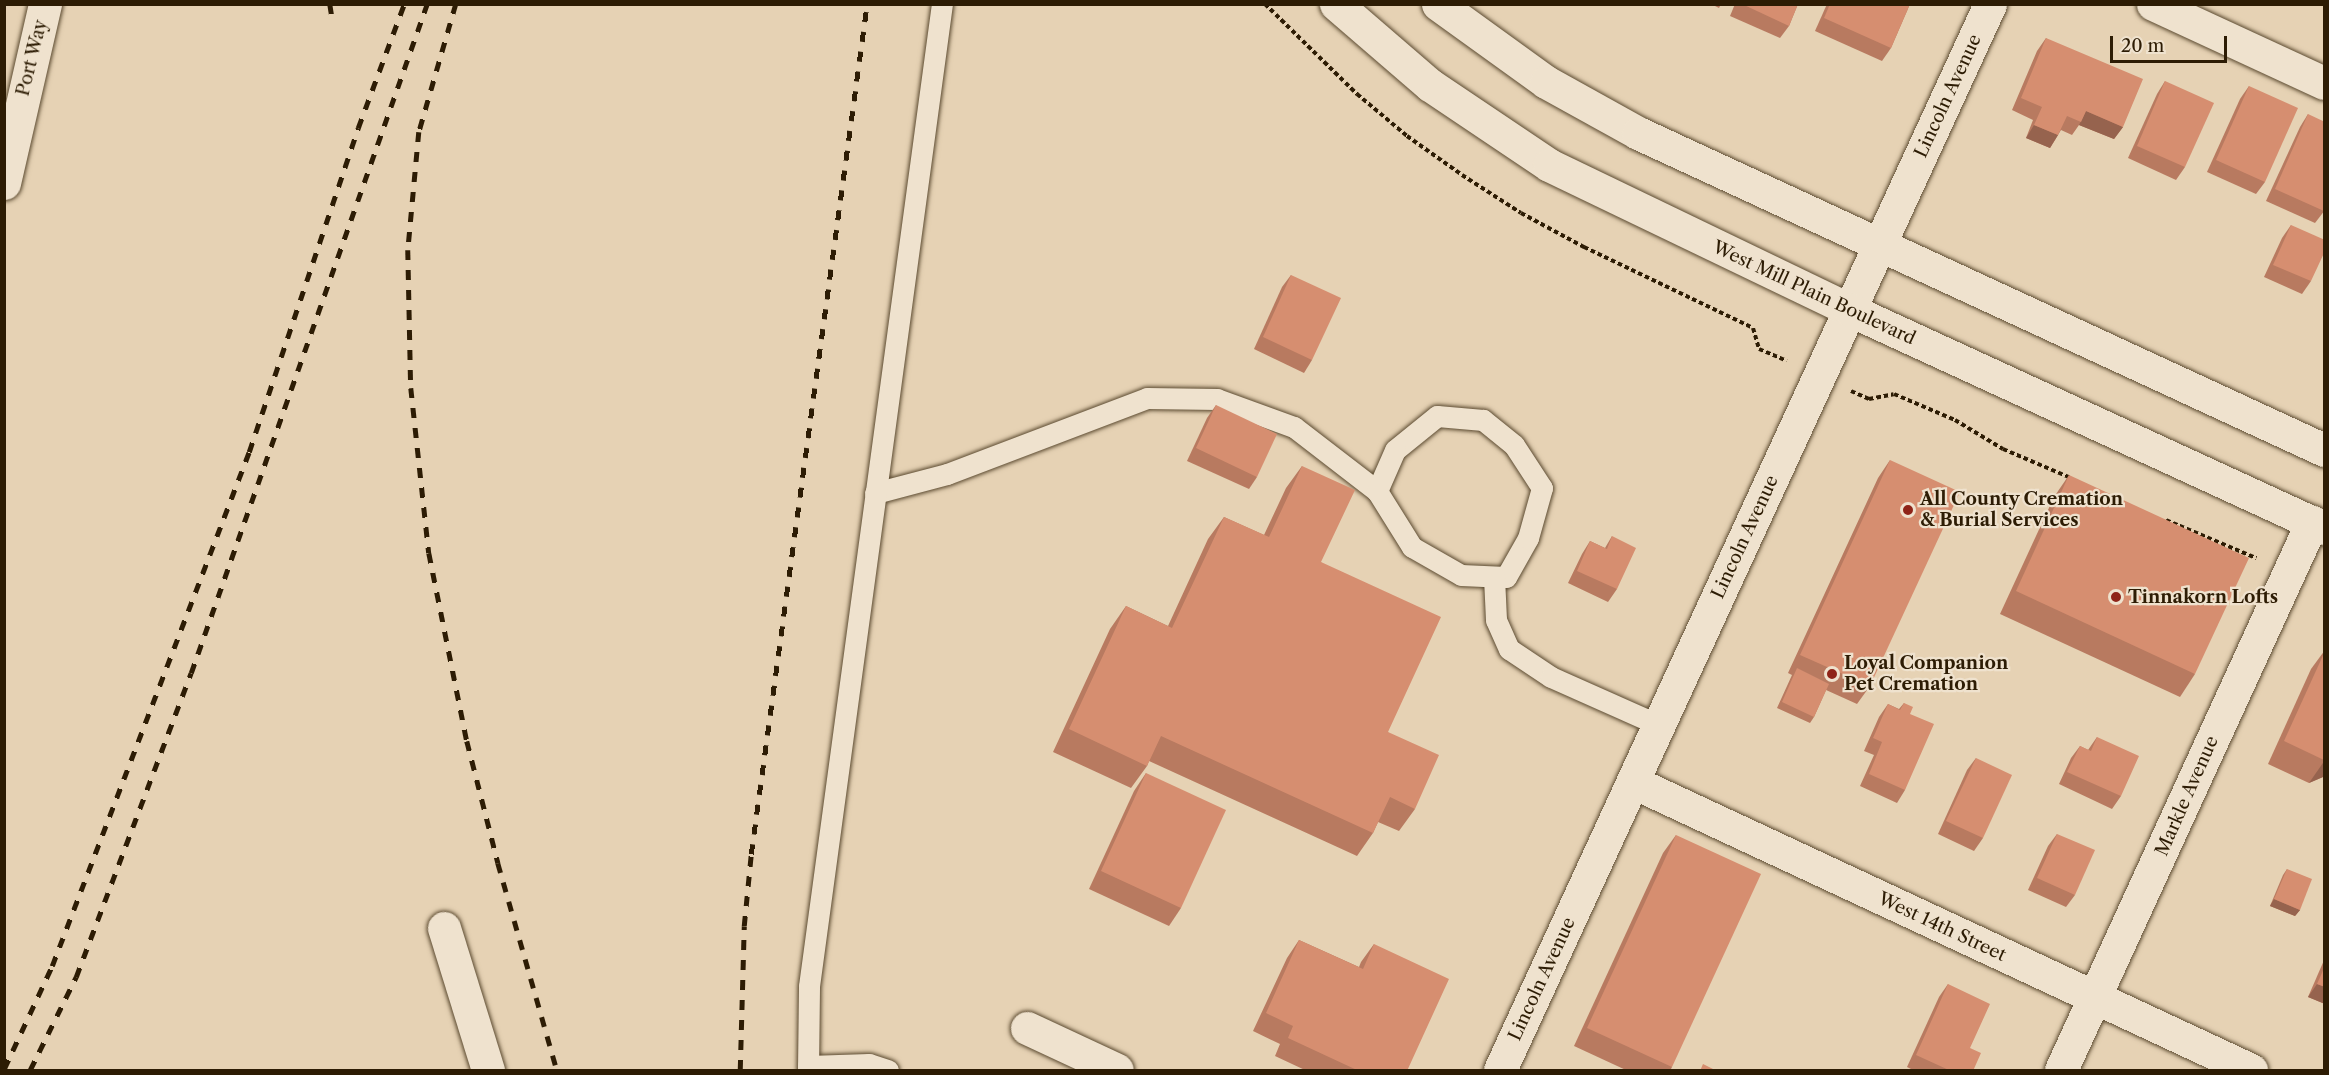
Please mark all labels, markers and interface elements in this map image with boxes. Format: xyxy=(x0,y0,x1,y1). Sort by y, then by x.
street label: Port Way xyxy=(12,17,52,99)
scale bar xyxy=(2113,24,2230,62)
street label: Lincoln Avenue xyxy=(1910,31,1986,161)
text: 20 m xyxy=(2121,35,2164,57)
street label: West Mill Plain Boulevard xyxy=(1709,236,1919,350)
street label: Lincoln Avenue xyxy=(1707,472,1783,602)
place label: All County Cremation & Burial Services xyxy=(1920,489,2124,532)
marker: All County Cremation & Burial Services xyxy=(1901,503,1915,517)
place label: Tinnakorn Lofts xyxy=(2128,586,2278,608)
marker: Tinnakorn Lofts xyxy=(2109,590,2123,604)
place label: Loyal Companion Pet Cremation xyxy=(1844,653,2008,696)
marker: Loyal Companion Pet Cremation xyxy=(1825,667,1839,681)
street label: Markle Avenue xyxy=(2151,732,2223,860)
street label: West 14th Street xyxy=(1875,888,2009,966)
street label: Lincoln Avenue xyxy=(1504,914,1580,1044)

